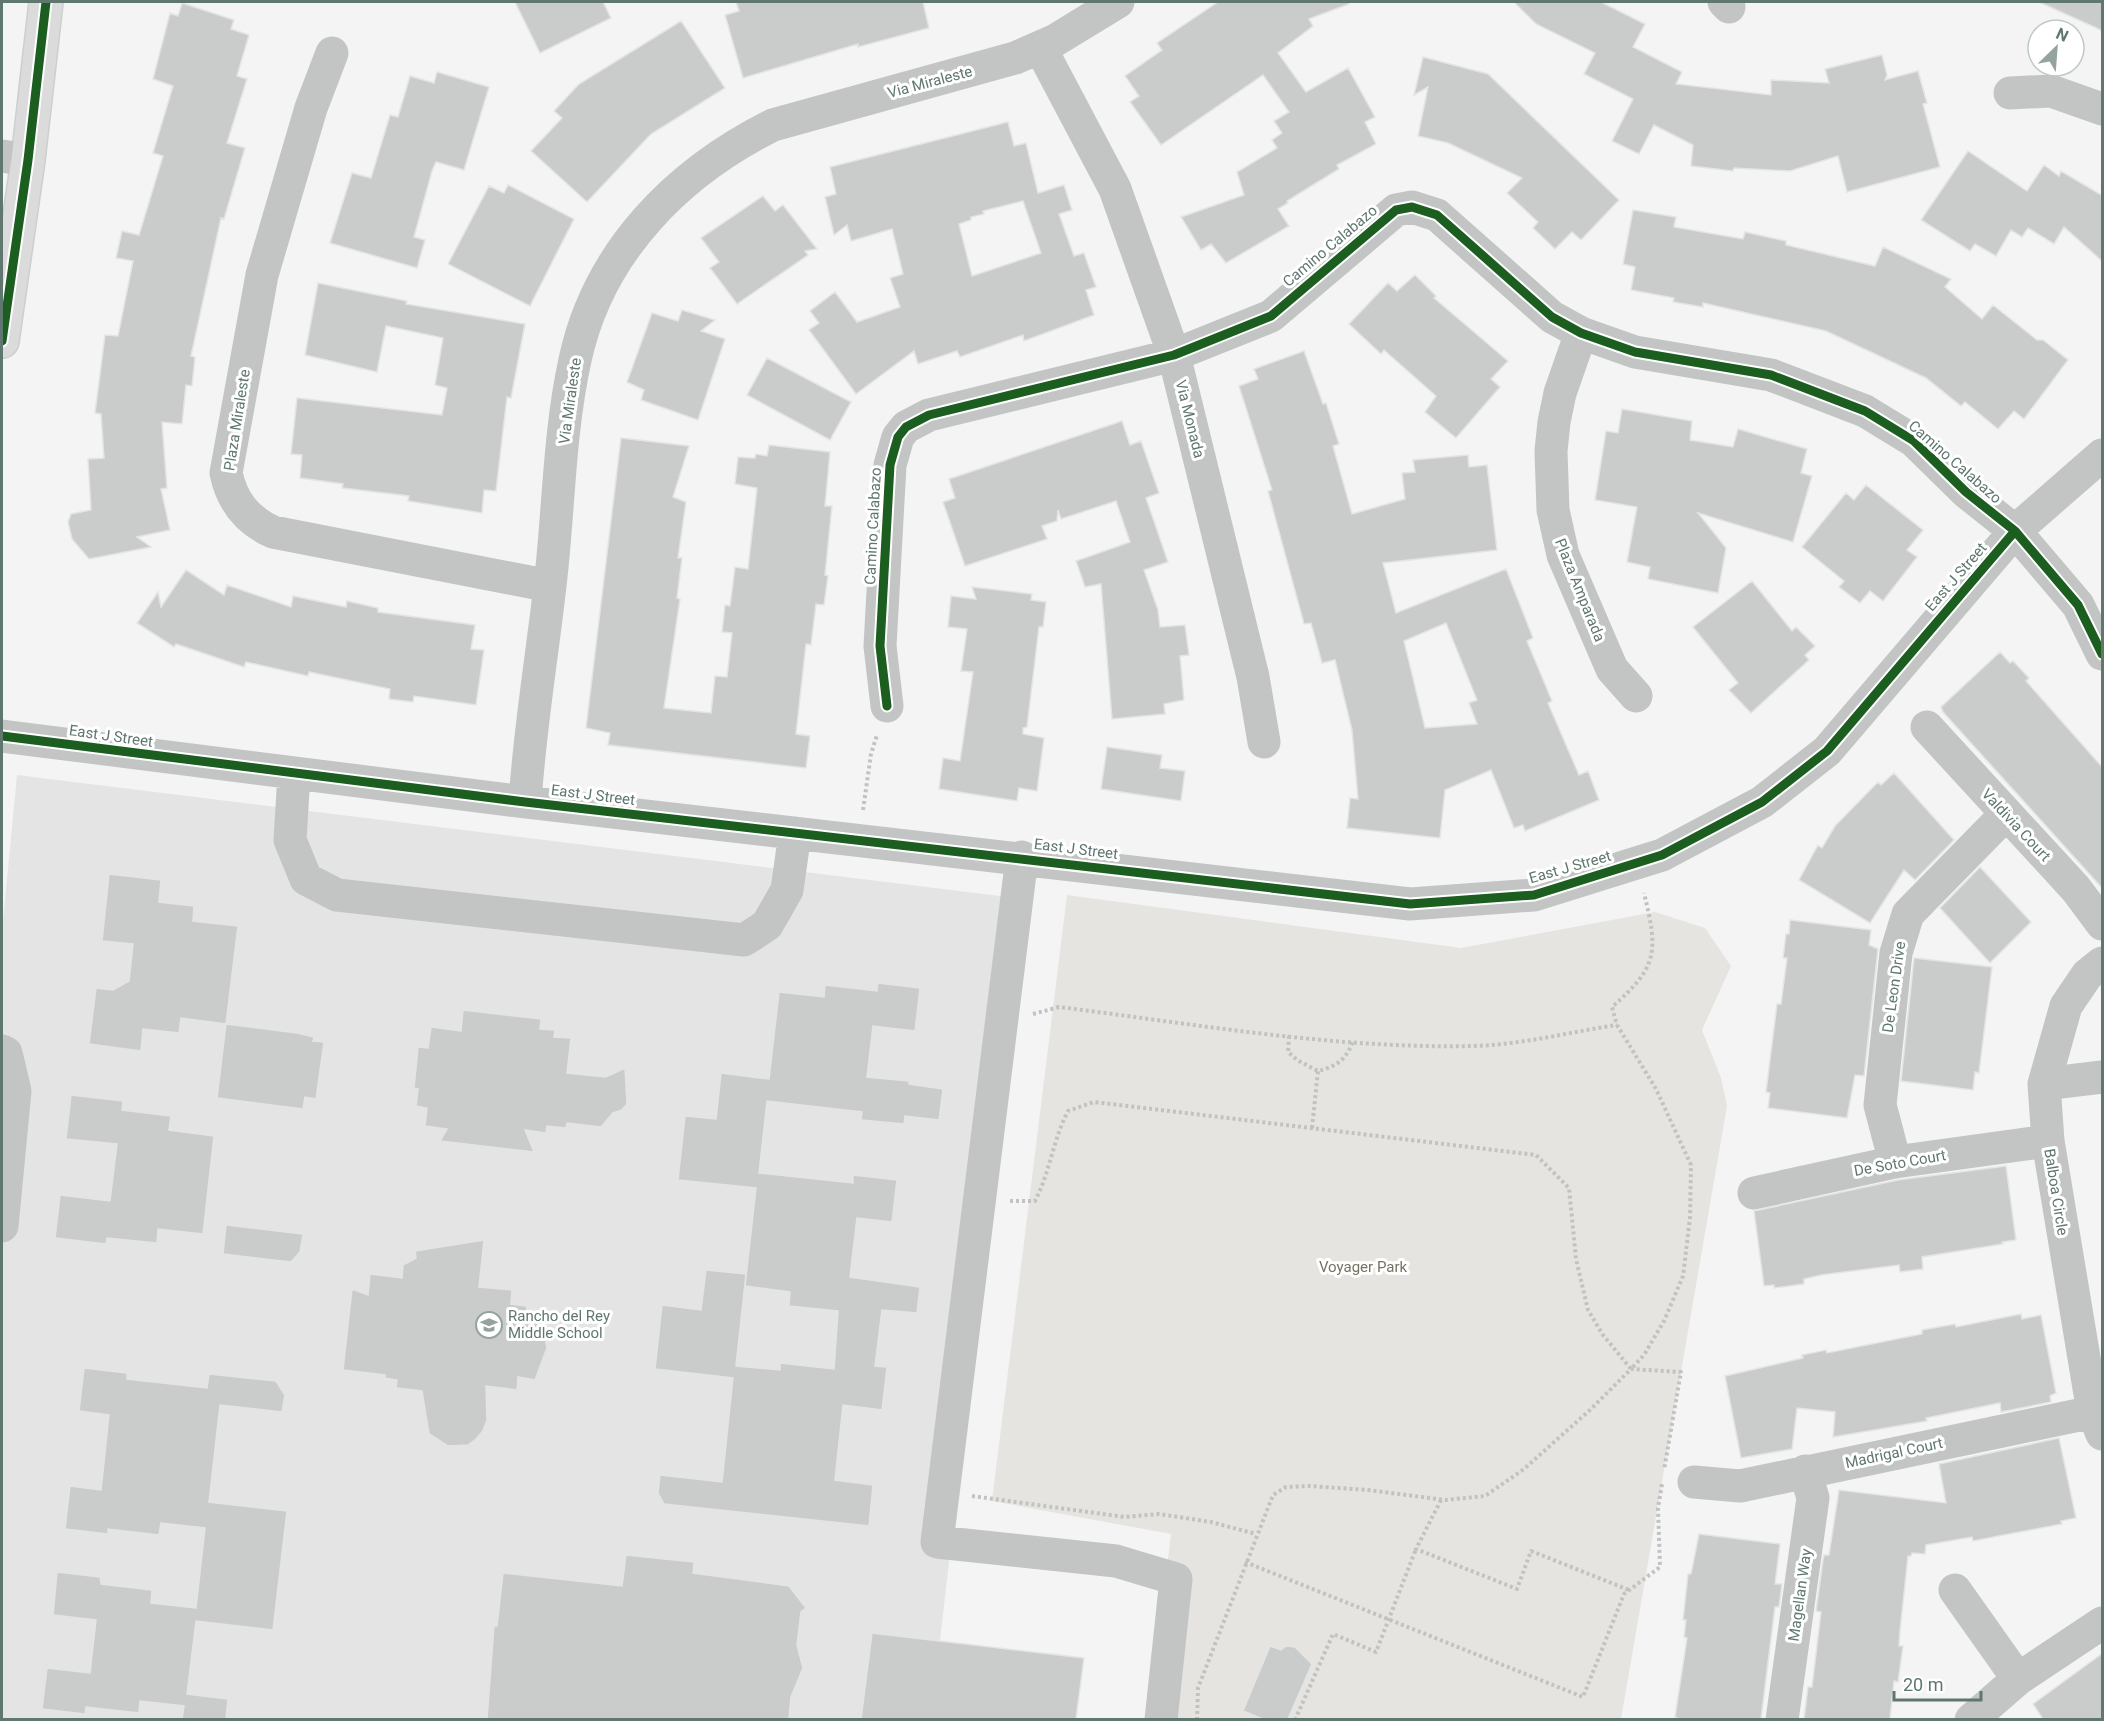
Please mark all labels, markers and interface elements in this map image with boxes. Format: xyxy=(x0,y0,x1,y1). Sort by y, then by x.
north arrow xyxy=(2026,18,2086,78)
text: N xyxy=(2053,24,2071,46)
street label: Via Miraleste xyxy=(886,62,974,102)
street label: Camino Calabazo xyxy=(1279,201,1381,291)
street label: Via Miraleste xyxy=(555,357,585,445)
street label: Plaza Miraleste xyxy=(220,368,254,472)
street label: Via Monada xyxy=(1172,378,1208,460)
street label: Camino Calabazo xyxy=(1905,417,2005,507)
street label: Camino Calabazo xyxy=(861,467,885,585)
street label: Plaza Amparada xyxy=(1551,536,1609,644)
street label: East J Street xyxy=(1921,539,1991,615)
street label: East J Street xyxy=(68,721,154,751)
street label: East J Street xyxy=(550,781,636,809)
street label: Valdivia Court xyxy=(1978,785,2054,865)
street label: East J Street xyxy=(1033,835,1119,863)
street label: East J Street xyxy=(1527,847,1613,887)
street label: De Leon Drive xyxy=(1879,940,1909,1034)
street label: De Soto Court xyxy=(1853,1146,1947,1180)
street label: Balboa Circle xyxy=(2040,1147,2072,1237)
park label: Voyager Park xyxy=(1319,1258,1408,1276)
place label: Rancho del Rey Middle School xyxy=(508,1307,610,1342)
school or university icon: Rancho del Rey Middle School xyxy=(474,1310,504,1340)
street label: Madrigal Court xyxy=(1844,1434,1945,1472)
street label: Magellan Way xyxy=(1785,1548,1815,1642)
scale bar xyxy=(1894,1664,1981,1702)
text: 20 m xyxy=(1903,1674,1943,1695)

